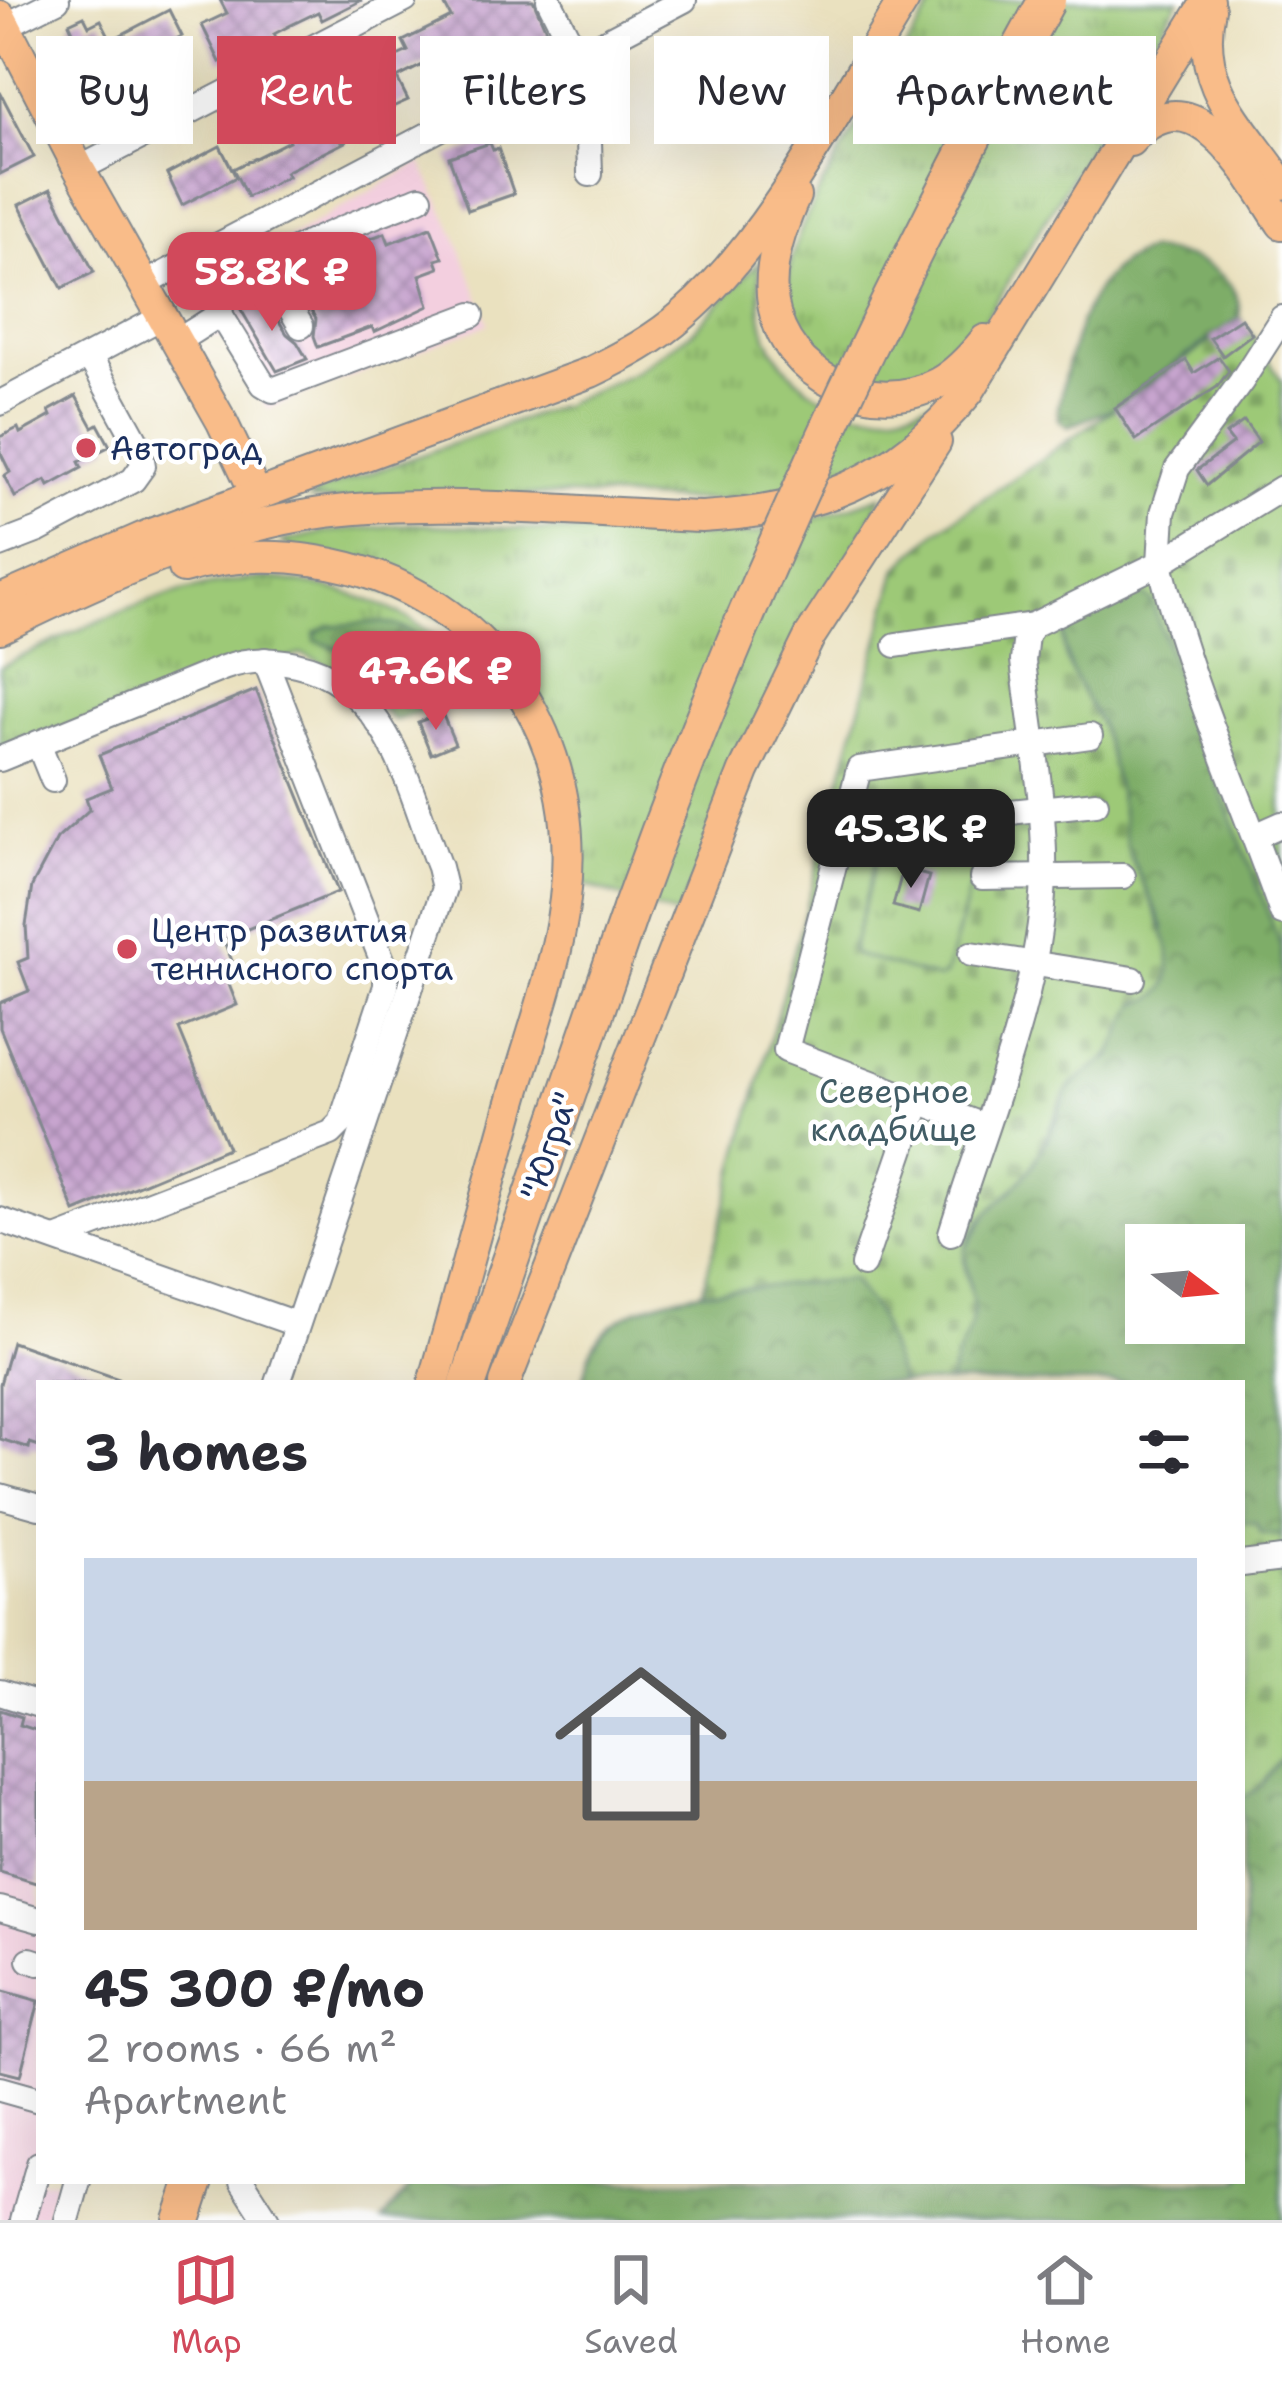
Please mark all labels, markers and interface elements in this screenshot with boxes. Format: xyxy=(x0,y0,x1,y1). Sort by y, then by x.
chip: Buy xyxy=(36,36,193,144)
chip: Rent xyxy=(217,36,396,144)
chip: Filters xyxy=(420,36,630,144)
chip: New xyxy=(654,36,829,144)
chip: Apartment xyxy=(853,36,1156,144)
pin: 58.8K ₽ xyxy=(161,232,383,334)
text: 58.8K ₽ xyxy=(194,245,350,297)
place label: Автоград xyxy=(110,426,262,471)
marker: Автоград xyxy=(73,435,99,461)
pin: 47.6K ₽ xyxy=(325,631,547,733)
text: 47.6K ₽ xyxy=(359,644,513,696)
pin: 45.3K ₽ xyxy=(800,789,1022,891)
text: 45.3K ₽ xyxy=(834,802,988,854)
place label: Центр развития теннисного спорта xyxy=(151,908,453,991)
marker: Центр развития теннисного спорта xyxy=(114,936,140,962)
park label: Северное кладбище xyxy=(810,1069,978,1152)
street label: "Югра" xyxy=(510,1086,588,1206)
north arrow xyxy=(1125,1224,1245,1344)
map controls xyxy=(1125,1224,1245,1344)
text: 3 homes xyxy=(84,1418,308,1486)
icon: filters xyxy=(1131,1419,1197,1485)
icon: home xyxy=(533,1636,749,1852)
text: 45 300 ₽/mo xyxy=(84,1954,425,2022)
text: 2 rooms · 66 m² xyxy=(84,2022,397,2074)
text: Apartment xyxy=(84,2074,287,2126)
tab: Map xyxy=(171,2247,242,2364)
tab: Saved xyxy=(584,2247,678,2364)
tab: Home xyxy=(1020,2247,1111,2364)

